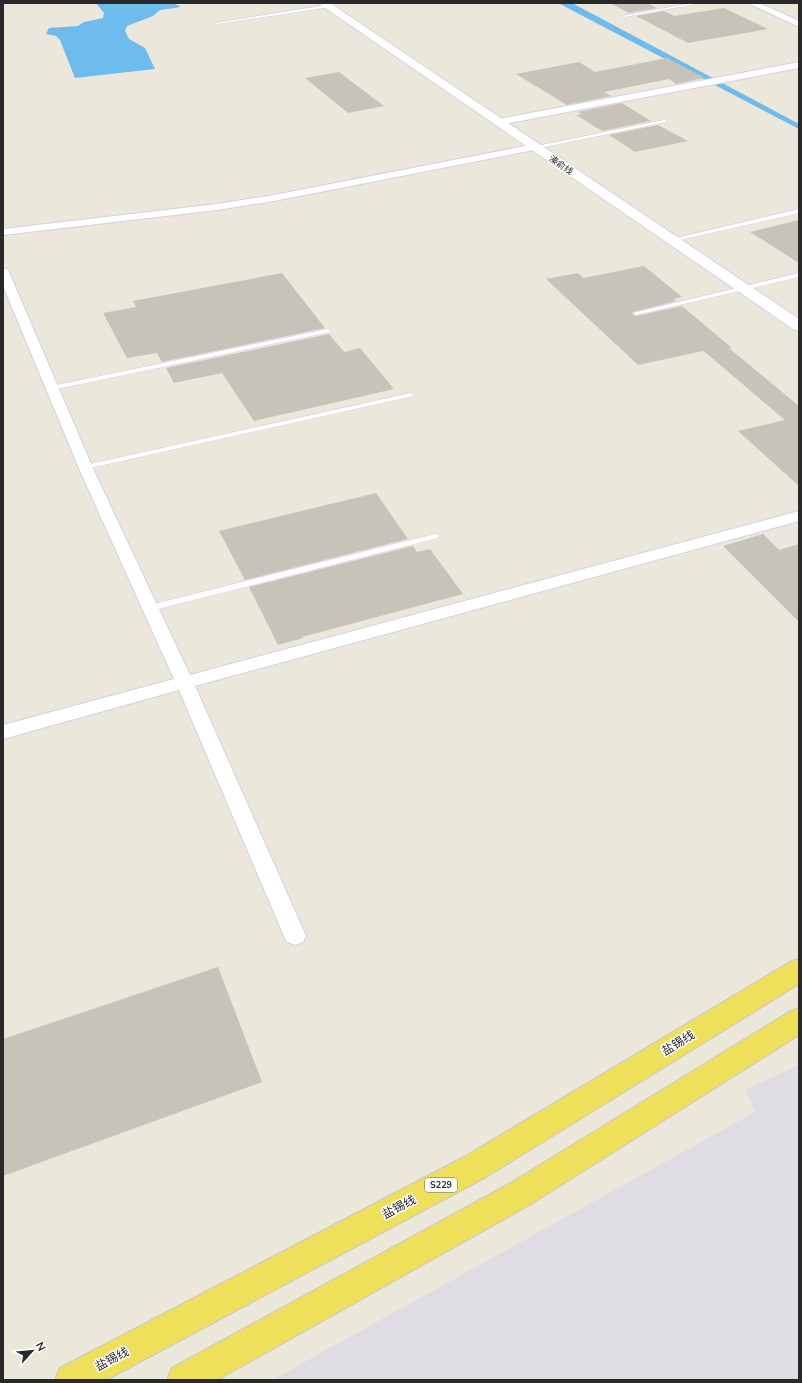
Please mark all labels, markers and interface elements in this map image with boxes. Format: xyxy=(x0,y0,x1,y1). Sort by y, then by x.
street label: 溱俞线 xyxy=(547,152,576,177)
street label: 盐锡线 xyxy=(658,1027,697,1058)
road number: S229 xyxy=(425,1178,457,1192)
street label: 盐锡线 xyxy=(379,1191,418,1222)
north arrow xyxy=(12,1331,52,1371)
text: N xyxy=(33,1340,49,1353)
street label: 盐锡线 xyxy=(92,1343,131,1374)

